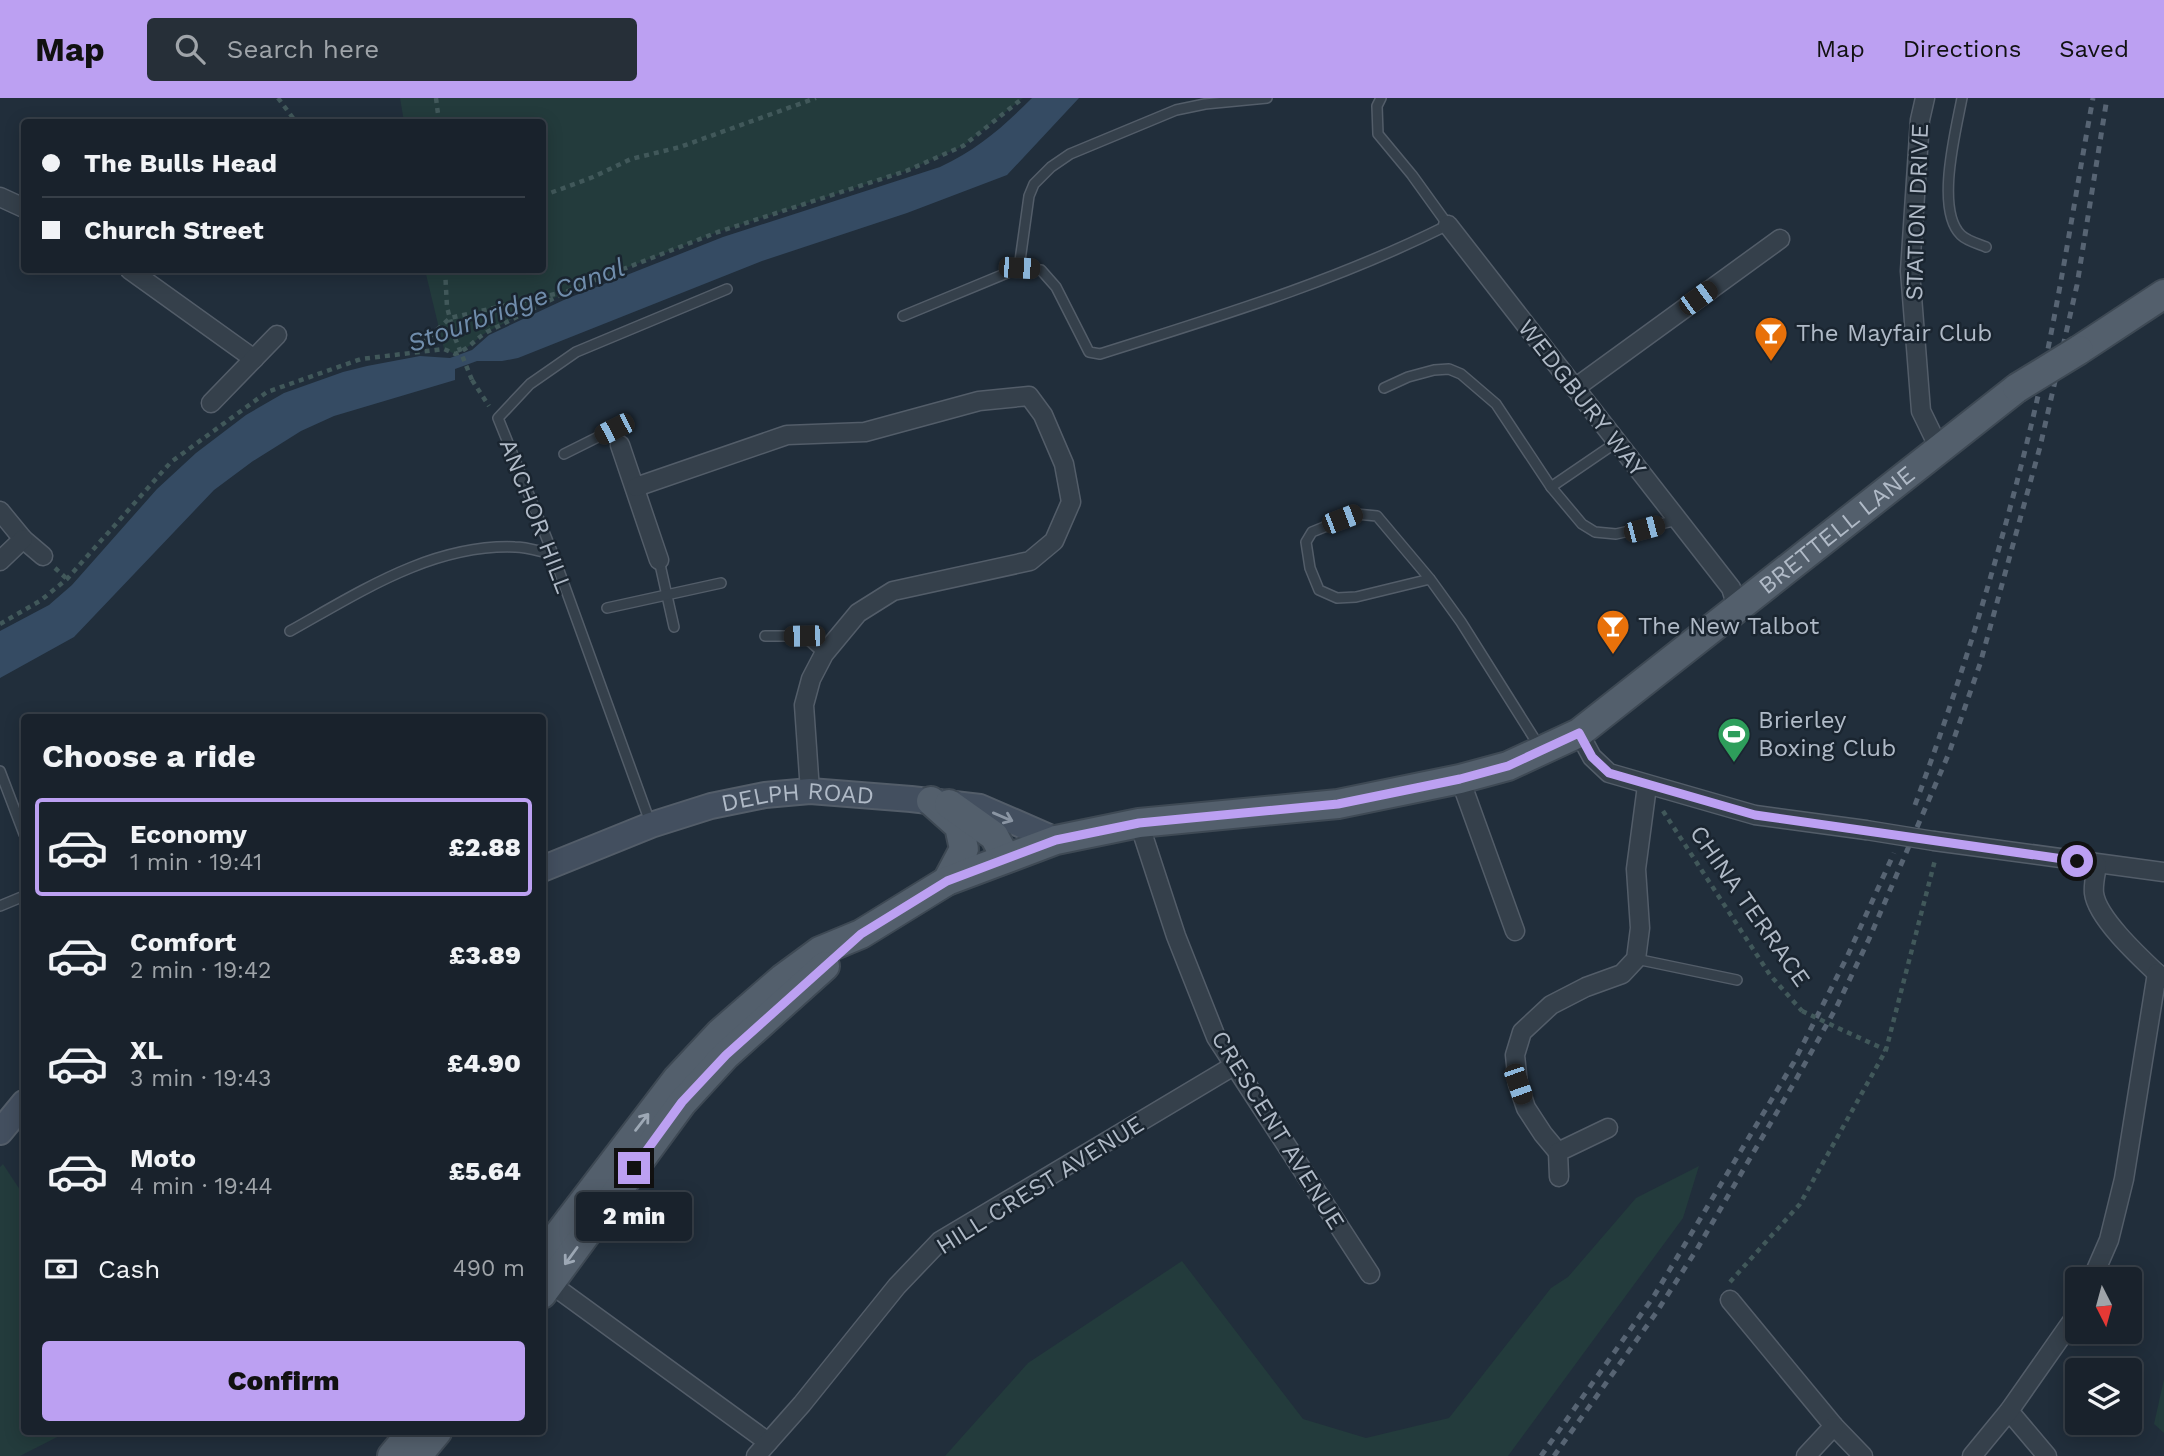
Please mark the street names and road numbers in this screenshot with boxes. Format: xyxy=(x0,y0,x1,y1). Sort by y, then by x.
street label: STATION DRIVE xyxy=(1900,123,1934,301)
street label: WEDGBURY WAY xyxy=(1512,314,1652,482)
street label: ANCHOR HILL xyxy=(494,435,578,597)
street label: BRETTELL LANE xyxy=(1753,460,1920,600)
street label: DELPH ROAD xyxy=(719,777,875,818)
street label: CHINA TERRACE xyxy=(1684,820,1816,992)
street label: CRESCENT AVENUE xyxy=(1206,1026,1350,1234)
street label: HILL CREST AVENUE xyxy=(931,1110,1149,1260)

